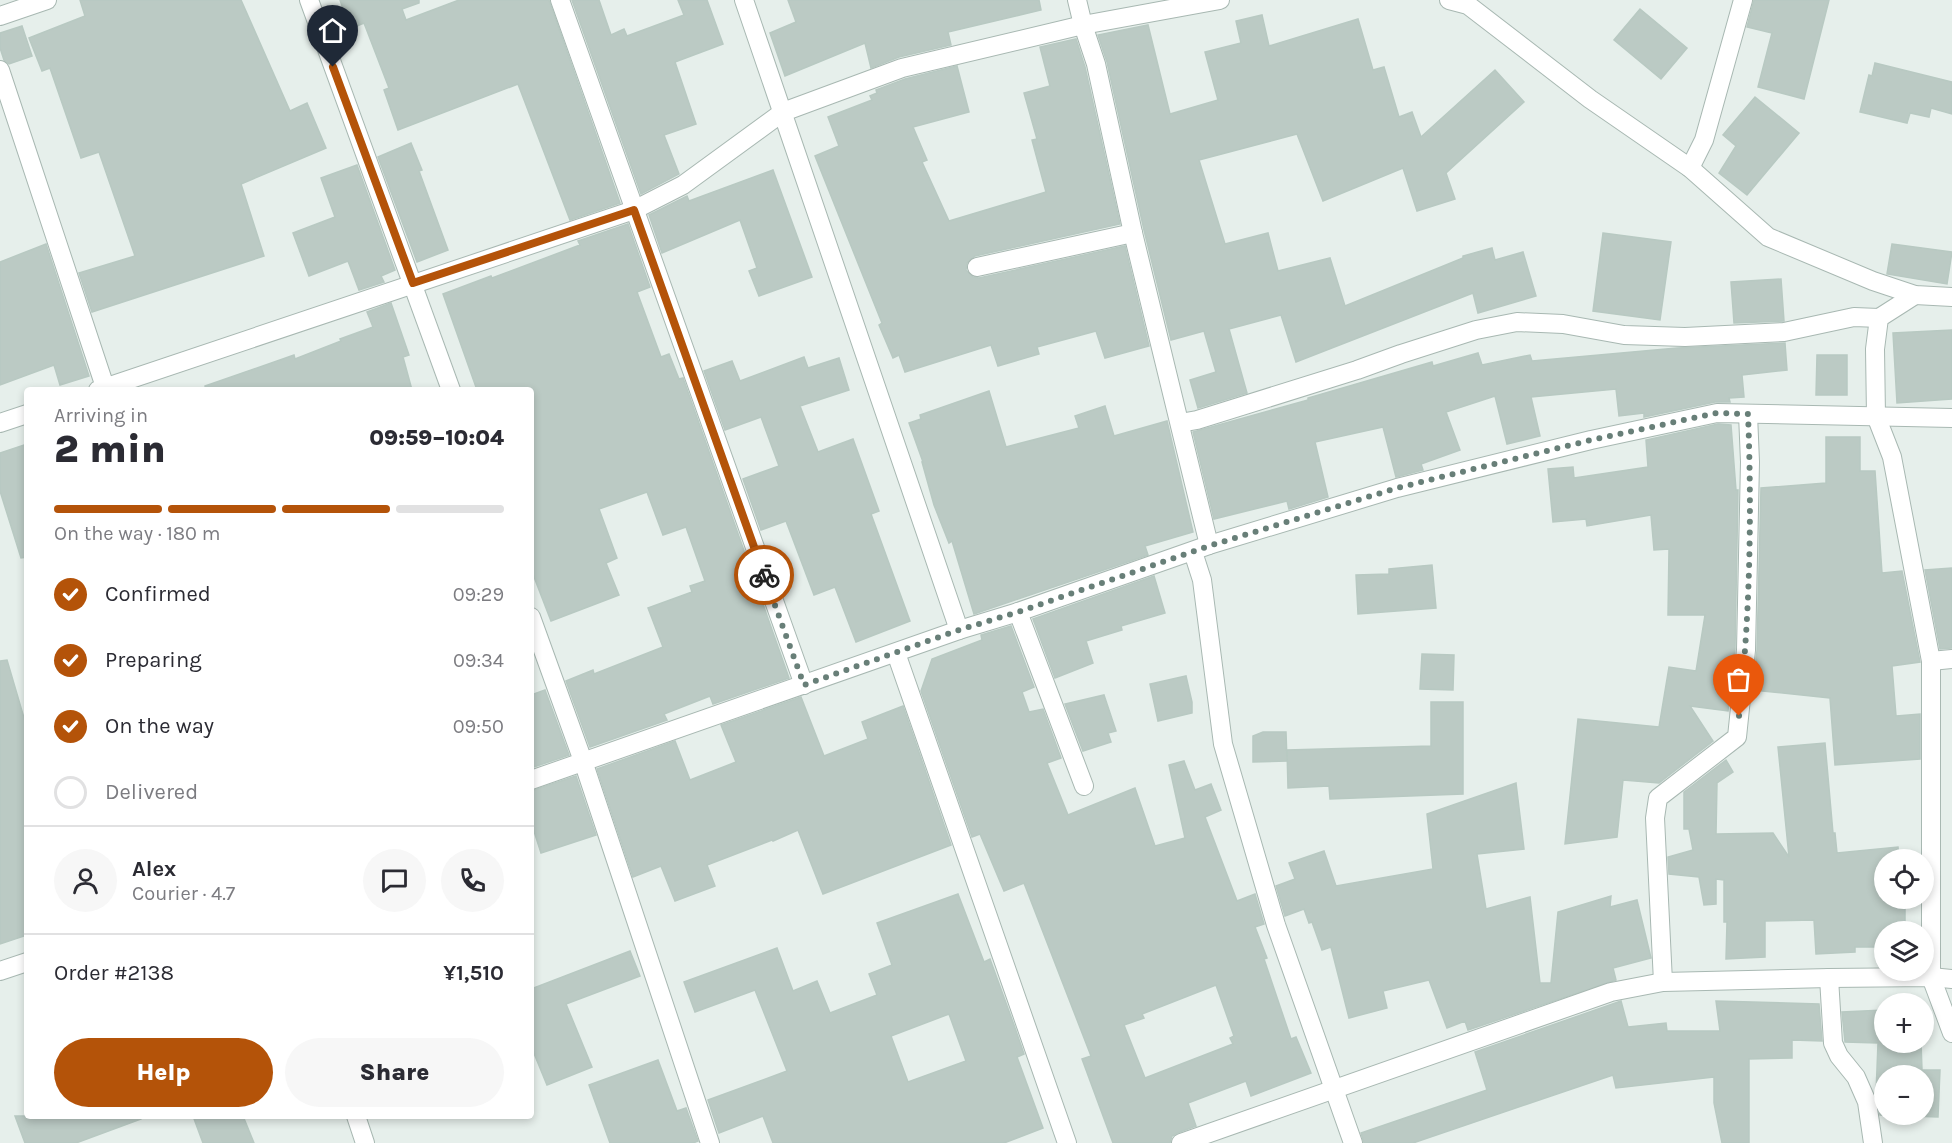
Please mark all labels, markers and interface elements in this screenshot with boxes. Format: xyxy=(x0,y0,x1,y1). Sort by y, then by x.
pin xyxy=(307,5,358,67)
icon: home xyxy=(316,14,349,47)
text: Arriving in xyxy=(54,404,148,427)
text: 09:59–10:04 xyxy=(369,425,504,451)
text: 2 min xyxy=(54,426,166,472)
text: On the way · 180 m xyxy=(54,522,220,545)
courier xyxy=(734,545,794,605)
icon: bike xyxy=(748,559,781,592)
icon: check xyxy=(54,578,87,611)
text: Confirmed xyxy=(105,581,211,607)
text: 09:29 xyxy=(453,583,504,606)
icon: check xyxy=(54,644,87,677)
text: Preparing xyxy=(105,647,202,673)
text: 09:34 xyxy=(453,649,504,672)
pin xyxy=(1713,654,1764,716)
icon: bag xyxy=(1722,663,1755,696)
icon: check xyxy=(54,710,87,743)
text: On the way xyxy=(105,713,214,739)
text: 09:50 xyxy=(453,715,504,738)
text: Delivered xyxy=(105,779,198,805)
button: person xyxy=(54,849,117,912)
button: chat xyxy=(363,849,426,912)
button: phone xyxy=(441,849,504,912)
map controls xyxy=(1874,849,1934,1125)
button: locate xyxy=(1874,849,1934,909)
text: Alex xyxy=(132,856,176,882)
text: Courier · 4.7 xyxy=(132,882,235,905)
button: layers xyxy=(1874,921,1934,981)
text: Order #2138 xyxy=(54,960,174,986)
text: ¥1,510 xyxy=(443,960,504,986)
button: + xyxy=(1874,993,1934,1053)
button: Help xyxy=(54,1038,273,1107)
button: Share xyxy=(285,1038,504,1107)
button: − xyxy=(1874,1065,1934,1125)

